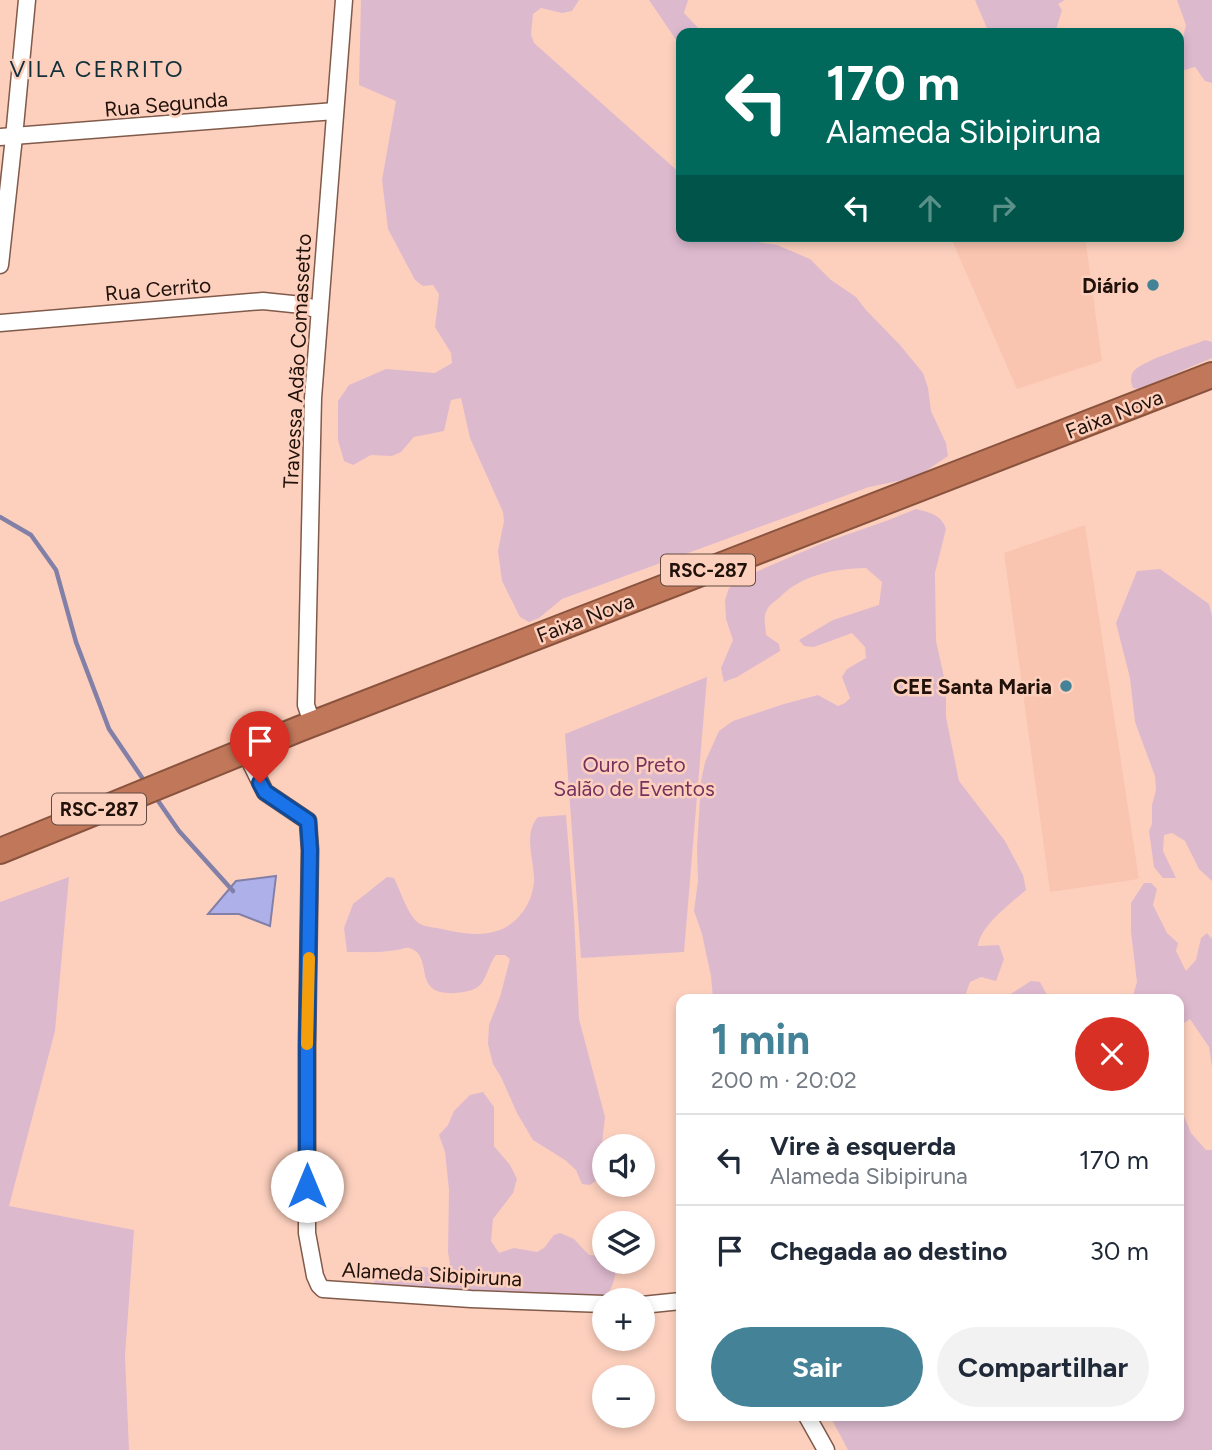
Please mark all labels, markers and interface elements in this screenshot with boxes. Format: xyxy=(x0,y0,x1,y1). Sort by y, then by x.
text: 170 m xyxy=(826,53,960,112)
district label: VILA CERRITO xyxy=(9,55,185,83)
icon: left xyxy=(711,56,802,147)
street label: Rua Segunda xyxy=(103,86,229,122)
text: Alameda Sibipiruna xyxy=(826,113,1101,151)
icon: left xyxy=(838,189,876,227)
icon: ahead xyxy=(911,189,949,227)
icon: right xyxy=(984,189,1022,227)
street label: Travessa Adão Comassetto xyxy=(278,233,316,489)
street label: Rua Cerrito xyxy=(104,272,212,306)
place label: Diário xyxy=(1082,273,1139,298)
marker: Diário xyxy=(1145,277,1161,293)
street label: Faixa Nova xyxy=(1062,384,1166,444)
road number: RSC-287 xyxy=(661,554,755,586)
street label: Faixa Nova xyxy=(533,588,637,648)
place label: CEE Santa Maria xyxy=(893,674,1052,699)
marker: CEE Santa Maria xyxy=(1058,678,1074,694)
pin xyxy=(230,711,290,783)
icon: arrive xyxy=(241,722,279,760)
park label: Ouro Preto Salão de Eventos xyxy=(553,752,715,801)
road number: RSC-287 xyxy=(52,794,146,824)
text: 1 min xyxy=(711,1014,810,1065)
button: close xyxy=(1075,1017,1149,1091)
text: 200 m · 20:02 xyxy=(711,1066,857,1094)
text: Vire à esquerda xyxy=(770,1130,956,1162)
map controls xyxy=(592,1134,655,1428)
button: sound xyxy=(592,1134,655,1197)
icon: left xyxy=(711,1141,749,1179)
text: 170 m xyxy=(1079,1144,1149,1176)
position arrow xyxy=(270,1149,344,1223)
text: Alameda Sibipiruna xyxy=(770,1162,968,1190)
button: layers xyxy=(592,1211,655,1274)
icon: arrive xyxy=(711,1232,749,1270)
text: Chegada ao destino xyxy=(770,1235,1007,1267)
text: 30 m xyxy=(1090,1235,1149,1267)
street label: Alameda Sibipiruna xyxy=(341,1257,523,1291)
button: + xyxy=(592,1288,655,1351)
button: Sair xyxy=(711,1327,923,1407)
button: Compartilhar xyxy=(937,1327,1149,1407)
button: − xyxy=(592,1365,655,1428)

